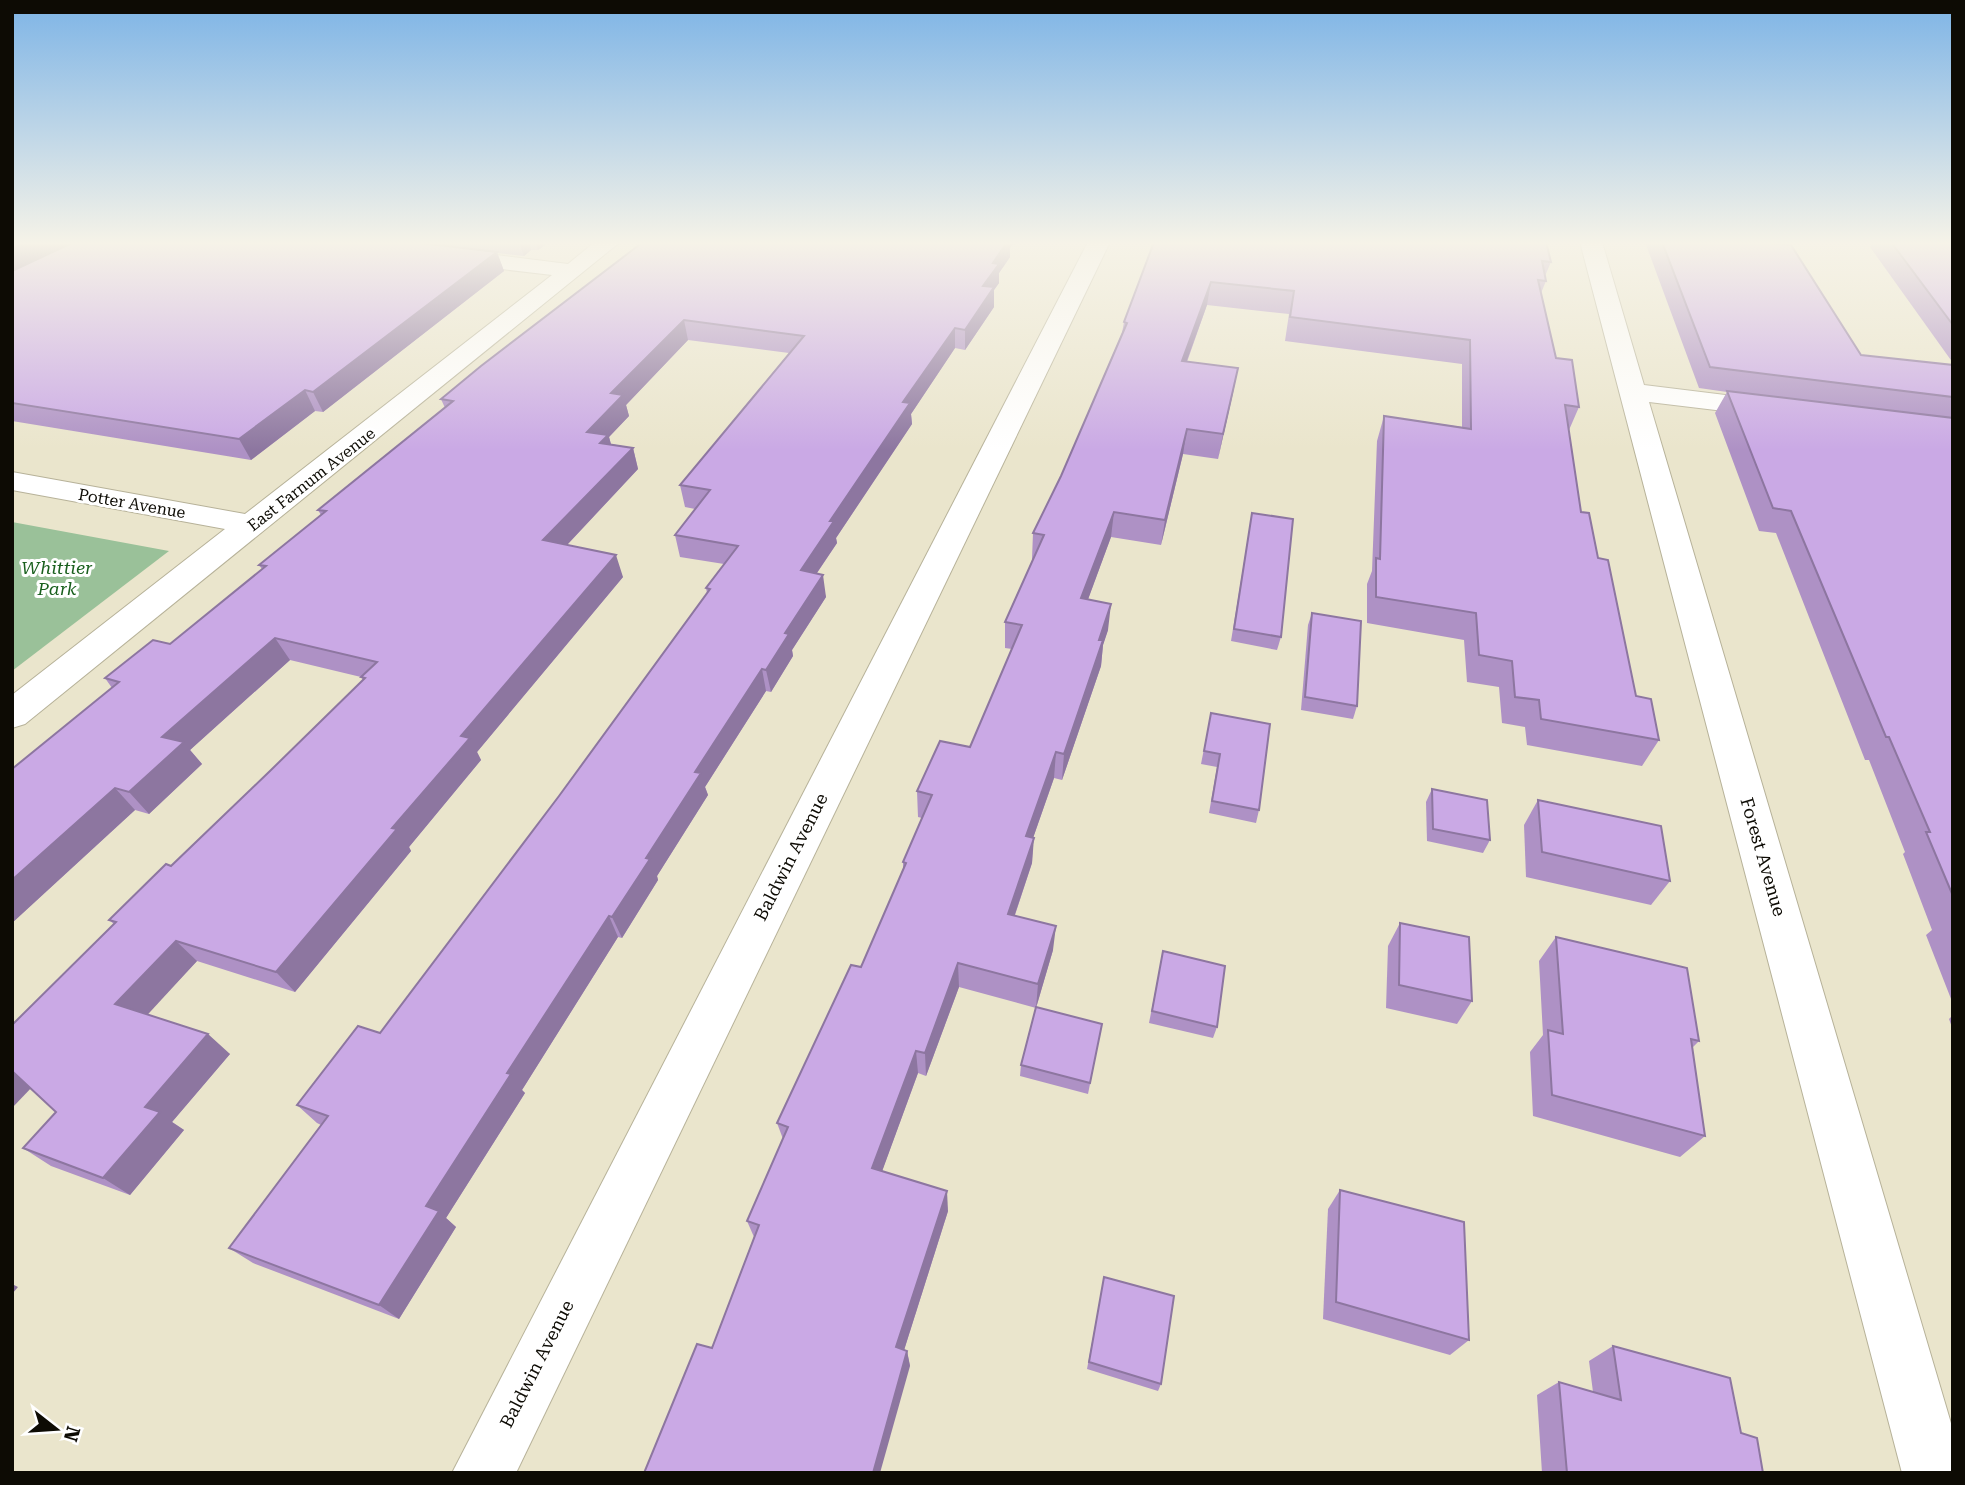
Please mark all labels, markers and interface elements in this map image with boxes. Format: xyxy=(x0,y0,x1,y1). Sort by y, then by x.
street label: East Farnum Avenue xyxy=(244,424,379,535)
street label: Potter Avenue xyxy=(77,485,187,522)
park label: Whittier Park xyxy=(21,557,93,599)
street label: Baldwin Avenue xyxy=(749,789,832,924)
street label: Forest Avenue xyxy=(1737,795,1790,919)
street label: Baldwin Avenue xyxy=(495,1296,578,1431)
north arrow xyxy=(21,1394,91,1464)
text: N xyxy=(59,1423,85,1445)

